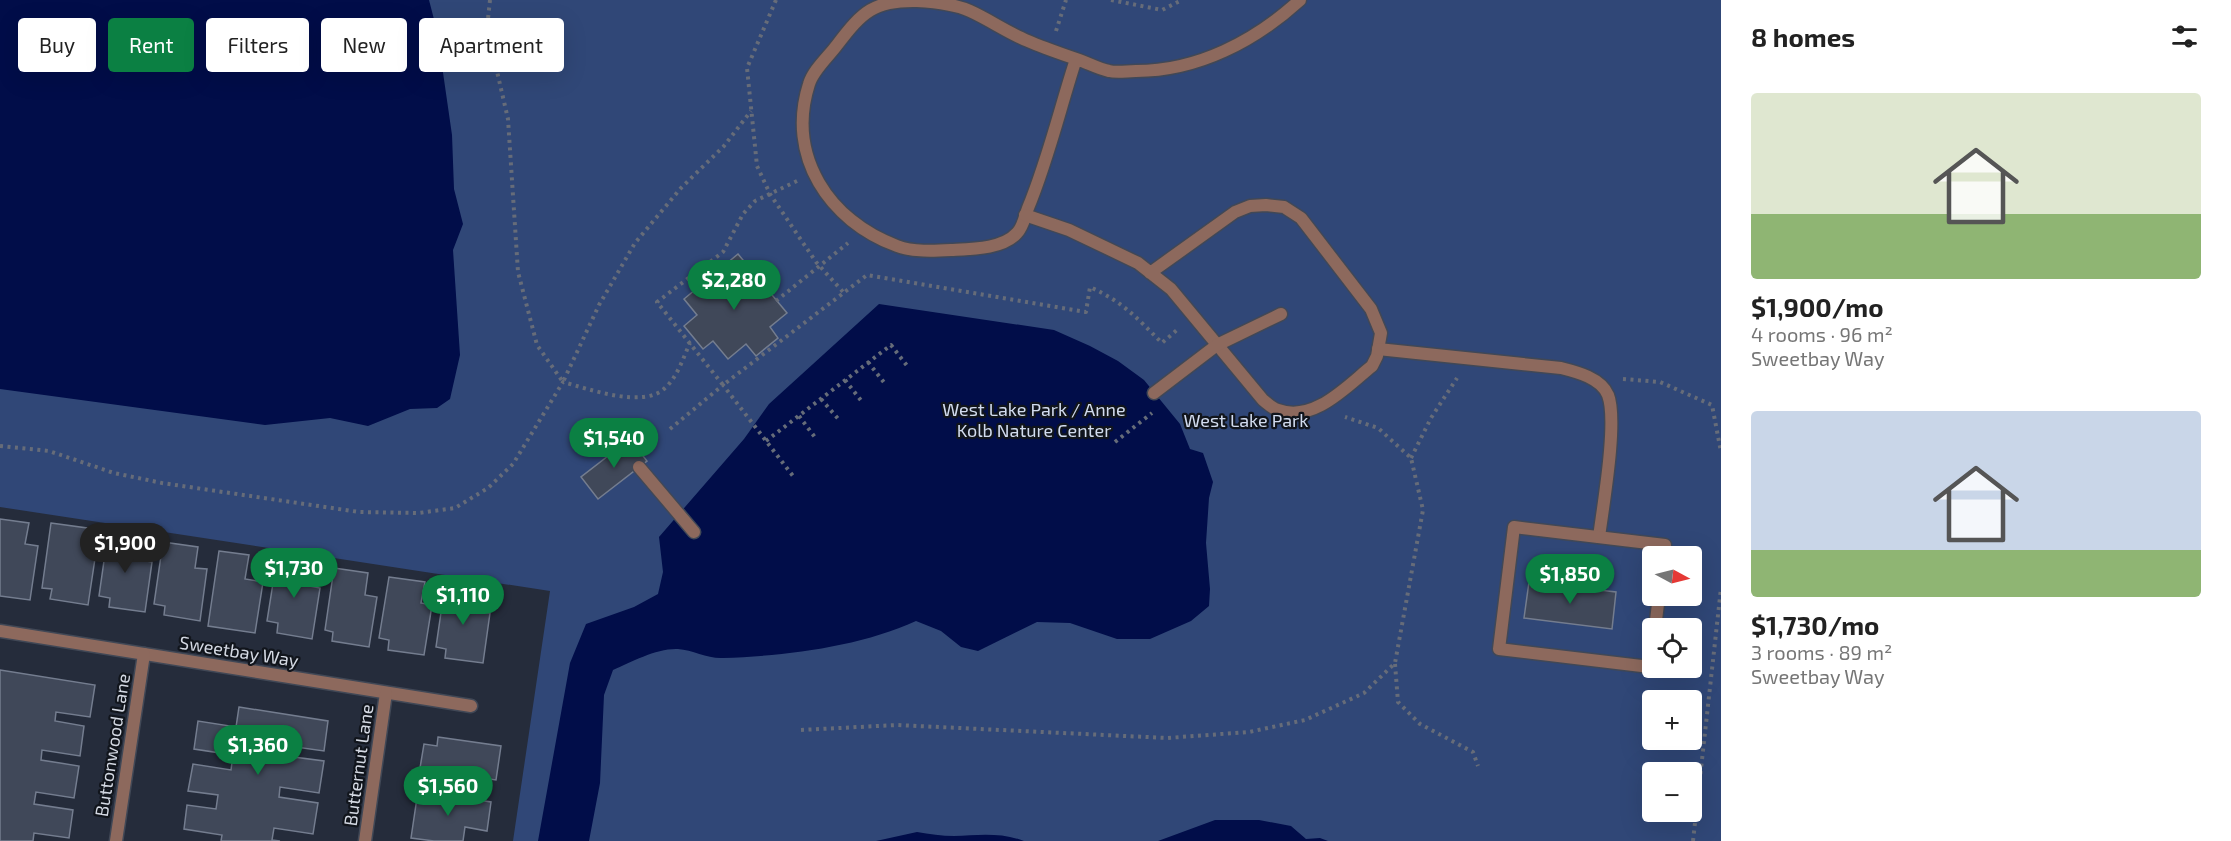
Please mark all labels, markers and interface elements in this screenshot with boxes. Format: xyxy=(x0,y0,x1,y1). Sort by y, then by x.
chip: Buy xyxy=(18,18,96,72)
chip: Rent xyxy=(108,18,194,72)
chip: Filters xyxy=(206,18,309,72)
chip: New xyxy=(321,18,407,72)
chip: Apartment xyxy=(419,18,564,72)
icon: filters xyxy=(2168,20,2201,53)
text: 8 homes xyxy=(1751,21,1855,52)
icon: home xyxy=(1922,132,2030,240)
pin: $2,280 xyxy=(685,260,783,311)
text: $2,280 xyxy=(702,267,766,291)
text: $1,900/mo xyxy=(1751,291,1884,322)
text: 4 rooms · 96 m² xyxy=(1751,322,1893,346)
text: Sweetbay Way xyxy=(1751,346,1885,370)
park label: West Lake Park / Anne Kolb Nature Center xyxy=(942,398,1126,441)
park label: West Lake Park xyxy=(1184,409,1308,431)
pin: $1,540 xyxy=(565,418,663,469)
text: $1,540 xyxy=(583,425,645,449)
icon: home xyxy=(1922,450,2030,558)
pin: $1,900 xyxy=(76,523,174,574)
text: $1,900 xyxy=(94,530,156,554)
north arrow xyxy=(1642,546,1702,606)
map controls xyxy=(1642,546,1702,822)
pin: $1,730 xyxy=(245,548,343,599)
pin: $1,850 xyxy=(1521,554,1619,605)
text: $1,730 xyxy=(265,555,323,579)
text: $1,850 xyxy=(1539,561,1601,585)
pin: $1,110 xyxy=(414,575,512,626)
text: $1,110 xyxy=(436,582,490,606)
text: $1,730/mo xyxy=(1751,609,1879,640)
button: locate xyxy=(1642,618,1702,678)
street label: Sweetbay Way xyxy=(178,631,301,671)
text: 3 rooms · 89 m² xyxy=(1751,640,1892,664)
text: Sweetbay Way xyxy=(1751,664,1885,688)
street label: Buttonwood Lane xyxy=(90,672,134,818)
button: + xyxy=(1642,690,1702,750)
street label: Butternut Lane xyxy=(339,703,377,827)
pin: $1,360 xyxy=(209,725,307,776)
text: $1,360 xyxy=(228,732,288,756)
button: − xyxy=(1642,762,1702,822)
pin: $1,560 xyxy=(399,766,497,817)
text: $1,560 xyxy=(418,773,478,797)

